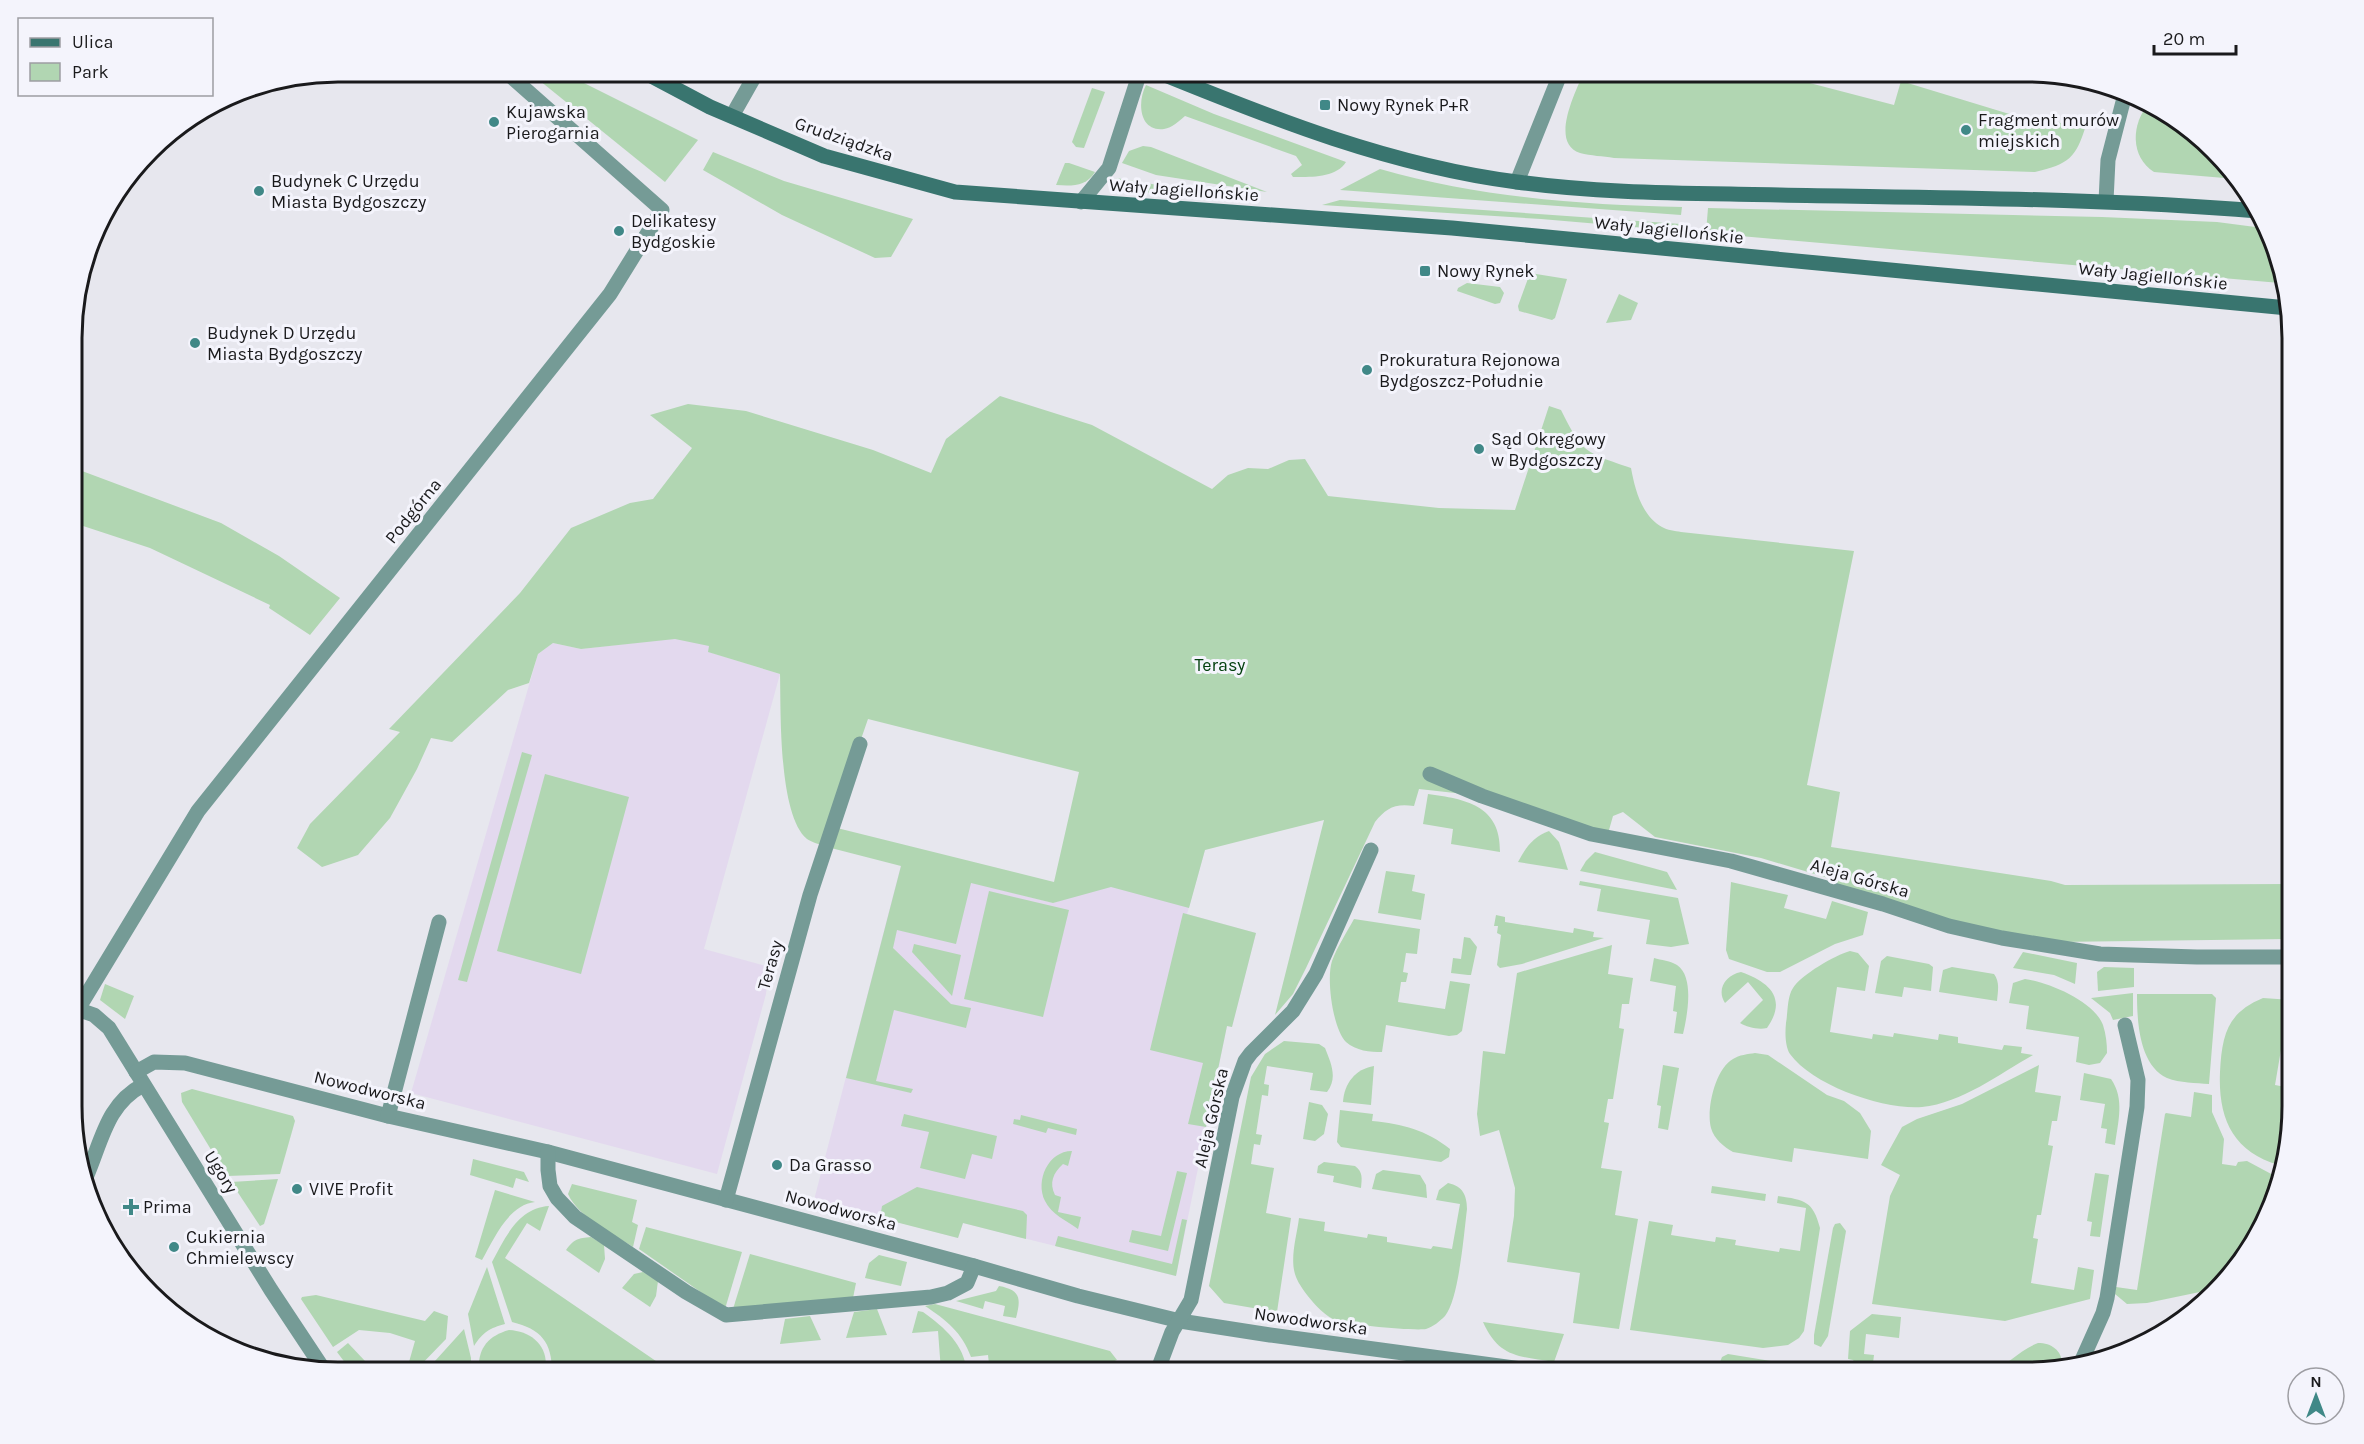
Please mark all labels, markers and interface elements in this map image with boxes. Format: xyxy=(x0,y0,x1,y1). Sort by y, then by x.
legend xyxy=(18,18,213,96)
scale bar xyxy=(2154,18,2236,56)
text: 20 m xyxy=(2163,28,2205,50)
text: Ulica xyxy=(72,31,113,53)
text: Park xyxy=(72,61,109,83)
place label: Nowy Rynek P+R xyxy=(1337,94,1469,116)
marker: Nowy Rynek P+R xyxy=(1318,98,1332,112)
place label: Kujawska Pierogarnia xyxy=(506,101,600,144)
place label: Fragment murów miejskich xyxy=(1978,109,2119,152)
street label: Grudziądzka xyxy=(792,112,896,166)
marker: Kujawska Pierogarnia xyxy=(487,115,501,129)
marker: Fragment murów miejskich xyxy=(1959,123,1973,137)
place label: Budynek C Urzędu Miasta Bydgoszczy xyxy=(271,170,427,213)
street label: Wały Jagiellońskie xyxy=(1108,174,1260,206)
marker: Budynek C Urzędu Miasta Bydgoszczy xyxy=(252,184,266,198)
place label: Delikatesy Bydgoskie xyxy=(631,210,717,253)
street label: Wały Jagiellońskie xyxy=(1593,211,1745,249)
marker: Delikatesy Bydgoskie xyxy=(612,224,626,238)
street label: Wały Jagiellońskie xyxy=(2077,257,2229,295)
place label: Nowy Rynek xyxy=(1437,260,1535,282)
marker: Nowy Rynek xyxy=(1418,264,1432,278)
place label: Budynek D Urzędu Miasta Bydgoszczy xyxy=(207,322,363,365)
marker: Budynek D Urzędu Miasta Bydgoszczy xyxy=(188,336,202,350)
place label: Prokuratura Rejonowa Bydgoszcz-Południe xyxy=(1379,349,1561,392)
marker: Prokuratura Rejonowa Bydgoszcz-Południe xyxy=(1360,363,1374,377)
place label: Sąd Okręgowy w Bydgoszczy xyxy=(1491,428,1606,471)
marker: Sąd Okręgowy w Bydgoszczy xyxy=(1472,442,1486,456)
street label: Podgórna xyxy=(380,474,446,548)
park label: Terasy xyxy=(1195,654,1246,676)
street label: Aleja Górska xyxy=(1808,853,1912,903)
street label: Terasy xyxy=(752,937,788,992)
street label: Nowodworska xyxy=(312,1065,428,1115)
street label: Aleja Górska xyxy=(1189,1066,1233,1170)
street label: Ugory xyxy=(199,1146,243,1198)
place label: Da Grasso xyxy=(789,1154,872,1176)
marker: Da Grasso xyxy=(770,1158,784,1172)
place label: VIVE Profit xyxy=(309,1178,394,1200)
marker: VIVE Profit xyxy=(290,1182,304,1196)
street label: Nowodworska xyxy=(783,1185,899,1235)
place label: Prima xyxy=(143,1196,192,1218)
marker: Prima xyxy=(124,1200,138,1214)
place label: Cukiernia Chmielewscy xyxy=(186,1226,294,1269)
marker: Cukiernia Chmielewscy xyxy=(167,1240,181,1254)
street label: Nowodworska xyxy=(1253,1302,1369,1340)
north arrow xyxy=(2286,1366,2346,1426)
text: N xyxy=(2310,1372,2322,1391)

